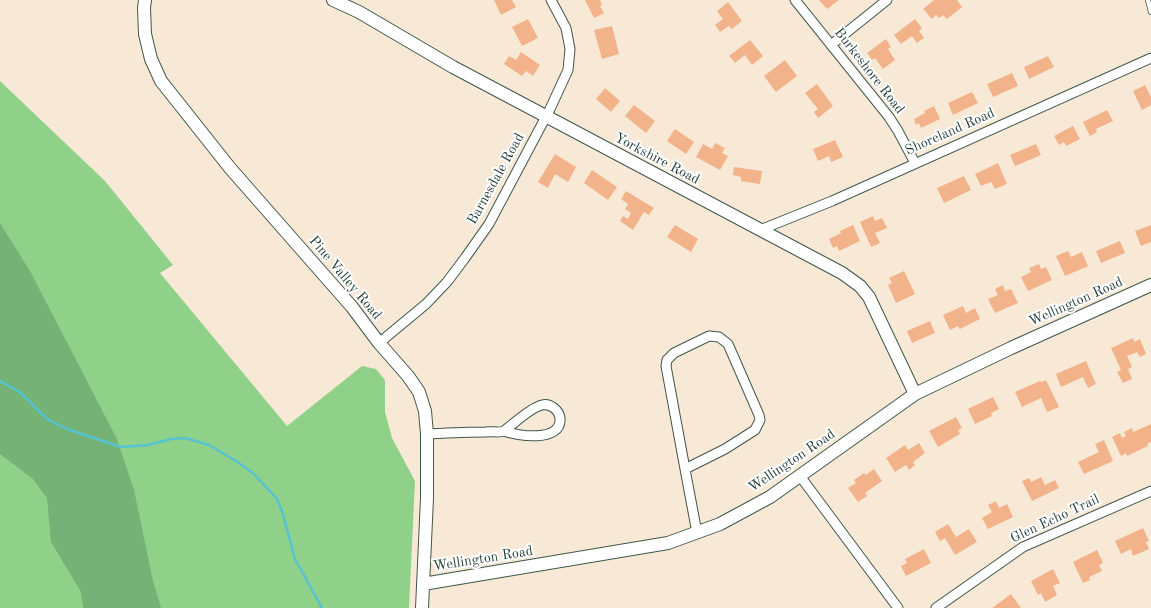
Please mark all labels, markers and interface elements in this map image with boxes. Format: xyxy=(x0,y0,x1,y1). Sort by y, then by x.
street label: Burkeshore Road xyxy=(830,25,908,117)
street label: Shoreland Road xyxy=(903,105,997,159)
street label: Barnesdale Road xyxy=(464,130,528,228)
street label: Yorkshire Road xyxy=(612,130,702,188)
street label: Pine Valley Road xyxy=(305,233,385,323)
street label: Wellington Road xyxy=(1026,274,1126,330)
street label: Wellington Road xyxy=(745,426,839,496)
street label: Glen Echo Trail xyxy=(1008,491,1102,547)
street label: Wellington Road xyxy=(432,543,534,575)

